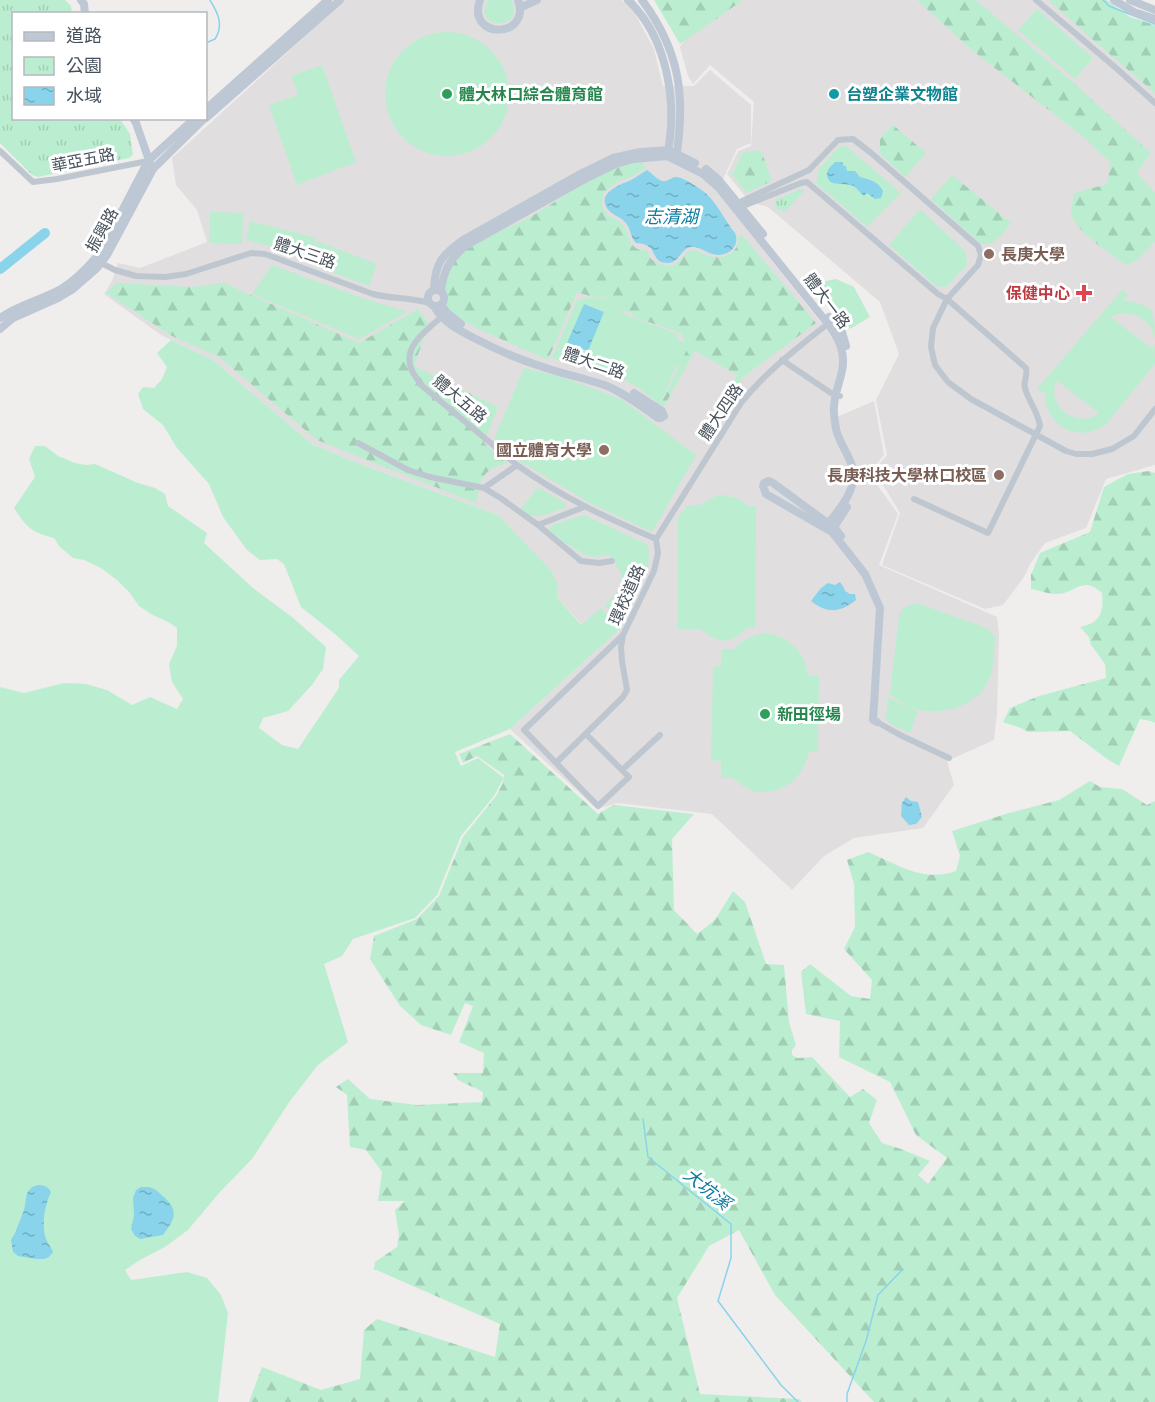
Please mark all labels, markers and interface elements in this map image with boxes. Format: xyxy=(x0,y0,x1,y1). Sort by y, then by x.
legend xyxy=(12,12,207,120)
text: 道路 xyxy=(66,25,102,47)
text: 公園 xyxy=(66,55,102,77)
text: 水域 xyxy=(66,85,102,107)
place label: 體大林口綜合體育館 xyxy=(459,85,603,104)
place label: 台塑企業文物館 xyxy=(846,85,958,104)
marker: 體大林口綜合體育館 xyxy=(440,87,454,101)
marker: 台塑企業文物館 xyxy=(827,87,841,101)
street label: 華亞五路 xyxy=(50,145,116,175)
street label: 振興路 xyxy=(82,204,122,256)
water label: 志清湖 xyxy=(644,206,701,228)
street label: 體大三路 xyxy=(272,234,338,272)
place label: 長庚大學 xyxy=(1001,245,1065,264)
marker: 長庚大學 xyxy=(982,247,996,261)
street label: 體大一路 xyxy=(800,270,854,332)
place label: 保健中心 xyxy=(1006,284,1070,303)
marker: 保健中心 xyxy=(1075,284,1093,302)
street label: 體大二路 xyxy=(561,344,627,382)
street label: 體大五路 xyxy=(429,371,491,427)
street label: 體大四路 xyxy=(695,380,747,444)
place label: 國立體育大學 xyxy=(496,441,592,460)
marker: 國立體育大學 xyxy=(597,443,611,457)
place label: 長庚科技大學林口校區 xyxy=(827,466,987,485)
marker: 長庚科技大學林口校區 xyxy=(992,468,1006,482)
street label: 環校道路 xyxy=(605,562,649,628)
place label: 新田徑場 xyxy=(777,705,841,724)
marker: 新田徑場 xyxy=(758,707,772,721)
water label: 大坑溪 xyxy=(679,1163,737,1216)

